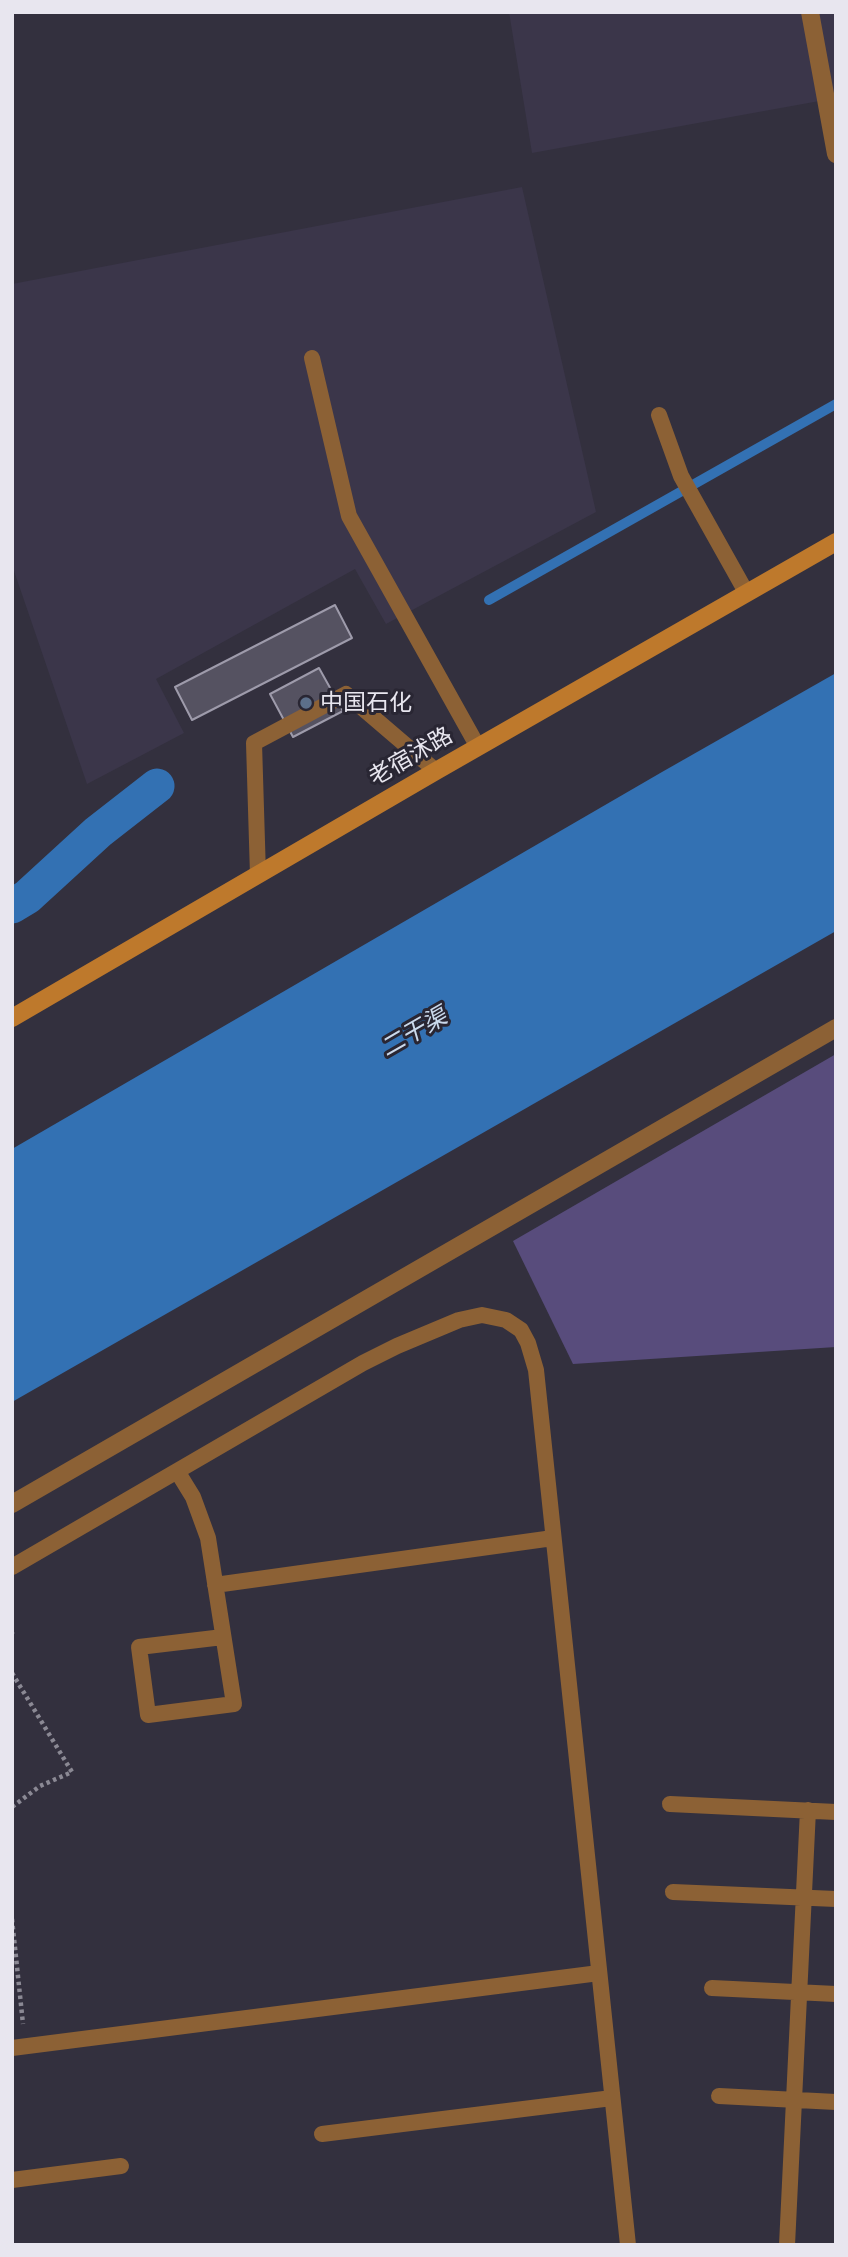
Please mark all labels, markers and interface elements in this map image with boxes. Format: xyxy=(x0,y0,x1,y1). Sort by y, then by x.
place label: 中国石化 xyxy=(320,689,412,717)
marker: 中国石化 xyxy=(298,695,314,711)
street label: 老宿沭路 xyxy=(364,722,458,792)
water label: 二干渠 xyxy=(376,1003,452,1063)

